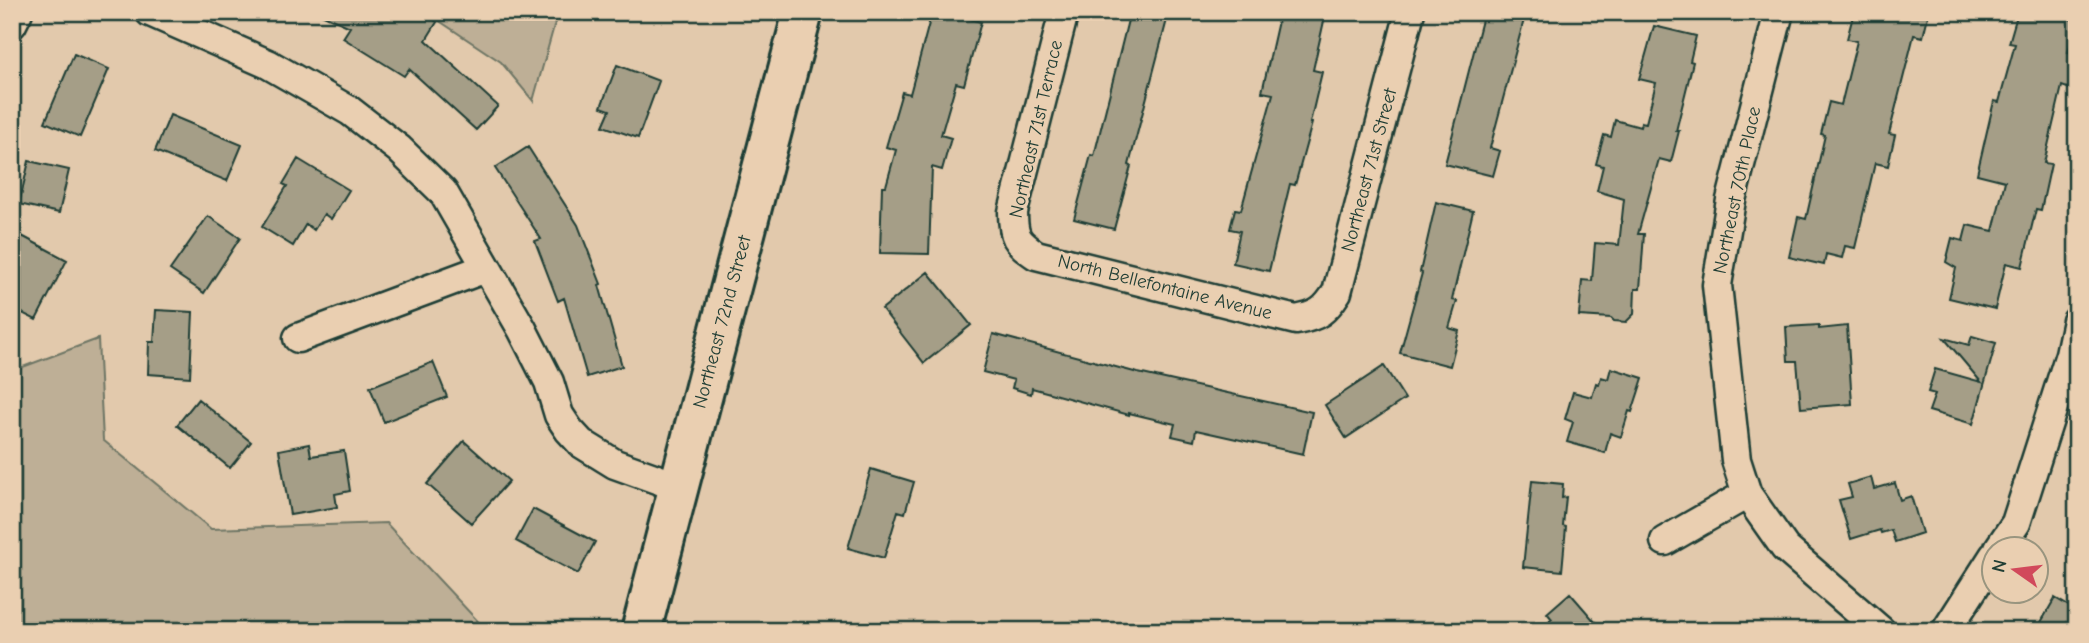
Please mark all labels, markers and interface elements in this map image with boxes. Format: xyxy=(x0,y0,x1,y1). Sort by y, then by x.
street label: Northeast 71st Terrace xyxy=(1005,38,1067,220)
street label: Northeast 71st Street xyxy=(1337,85,1402,254)
street label: Northeast 70th Place xyxy=(1709,104,1765,276)
street label: Northeast 72nd Street xyxy=(688,233,756,411)
street label: North Bellefontaine Avenue xyxy=(1056,250,1274,324)
north arrow xyxy=(1980,534,2050,604)
text: N xyxy=(1987,557,2012,575)

